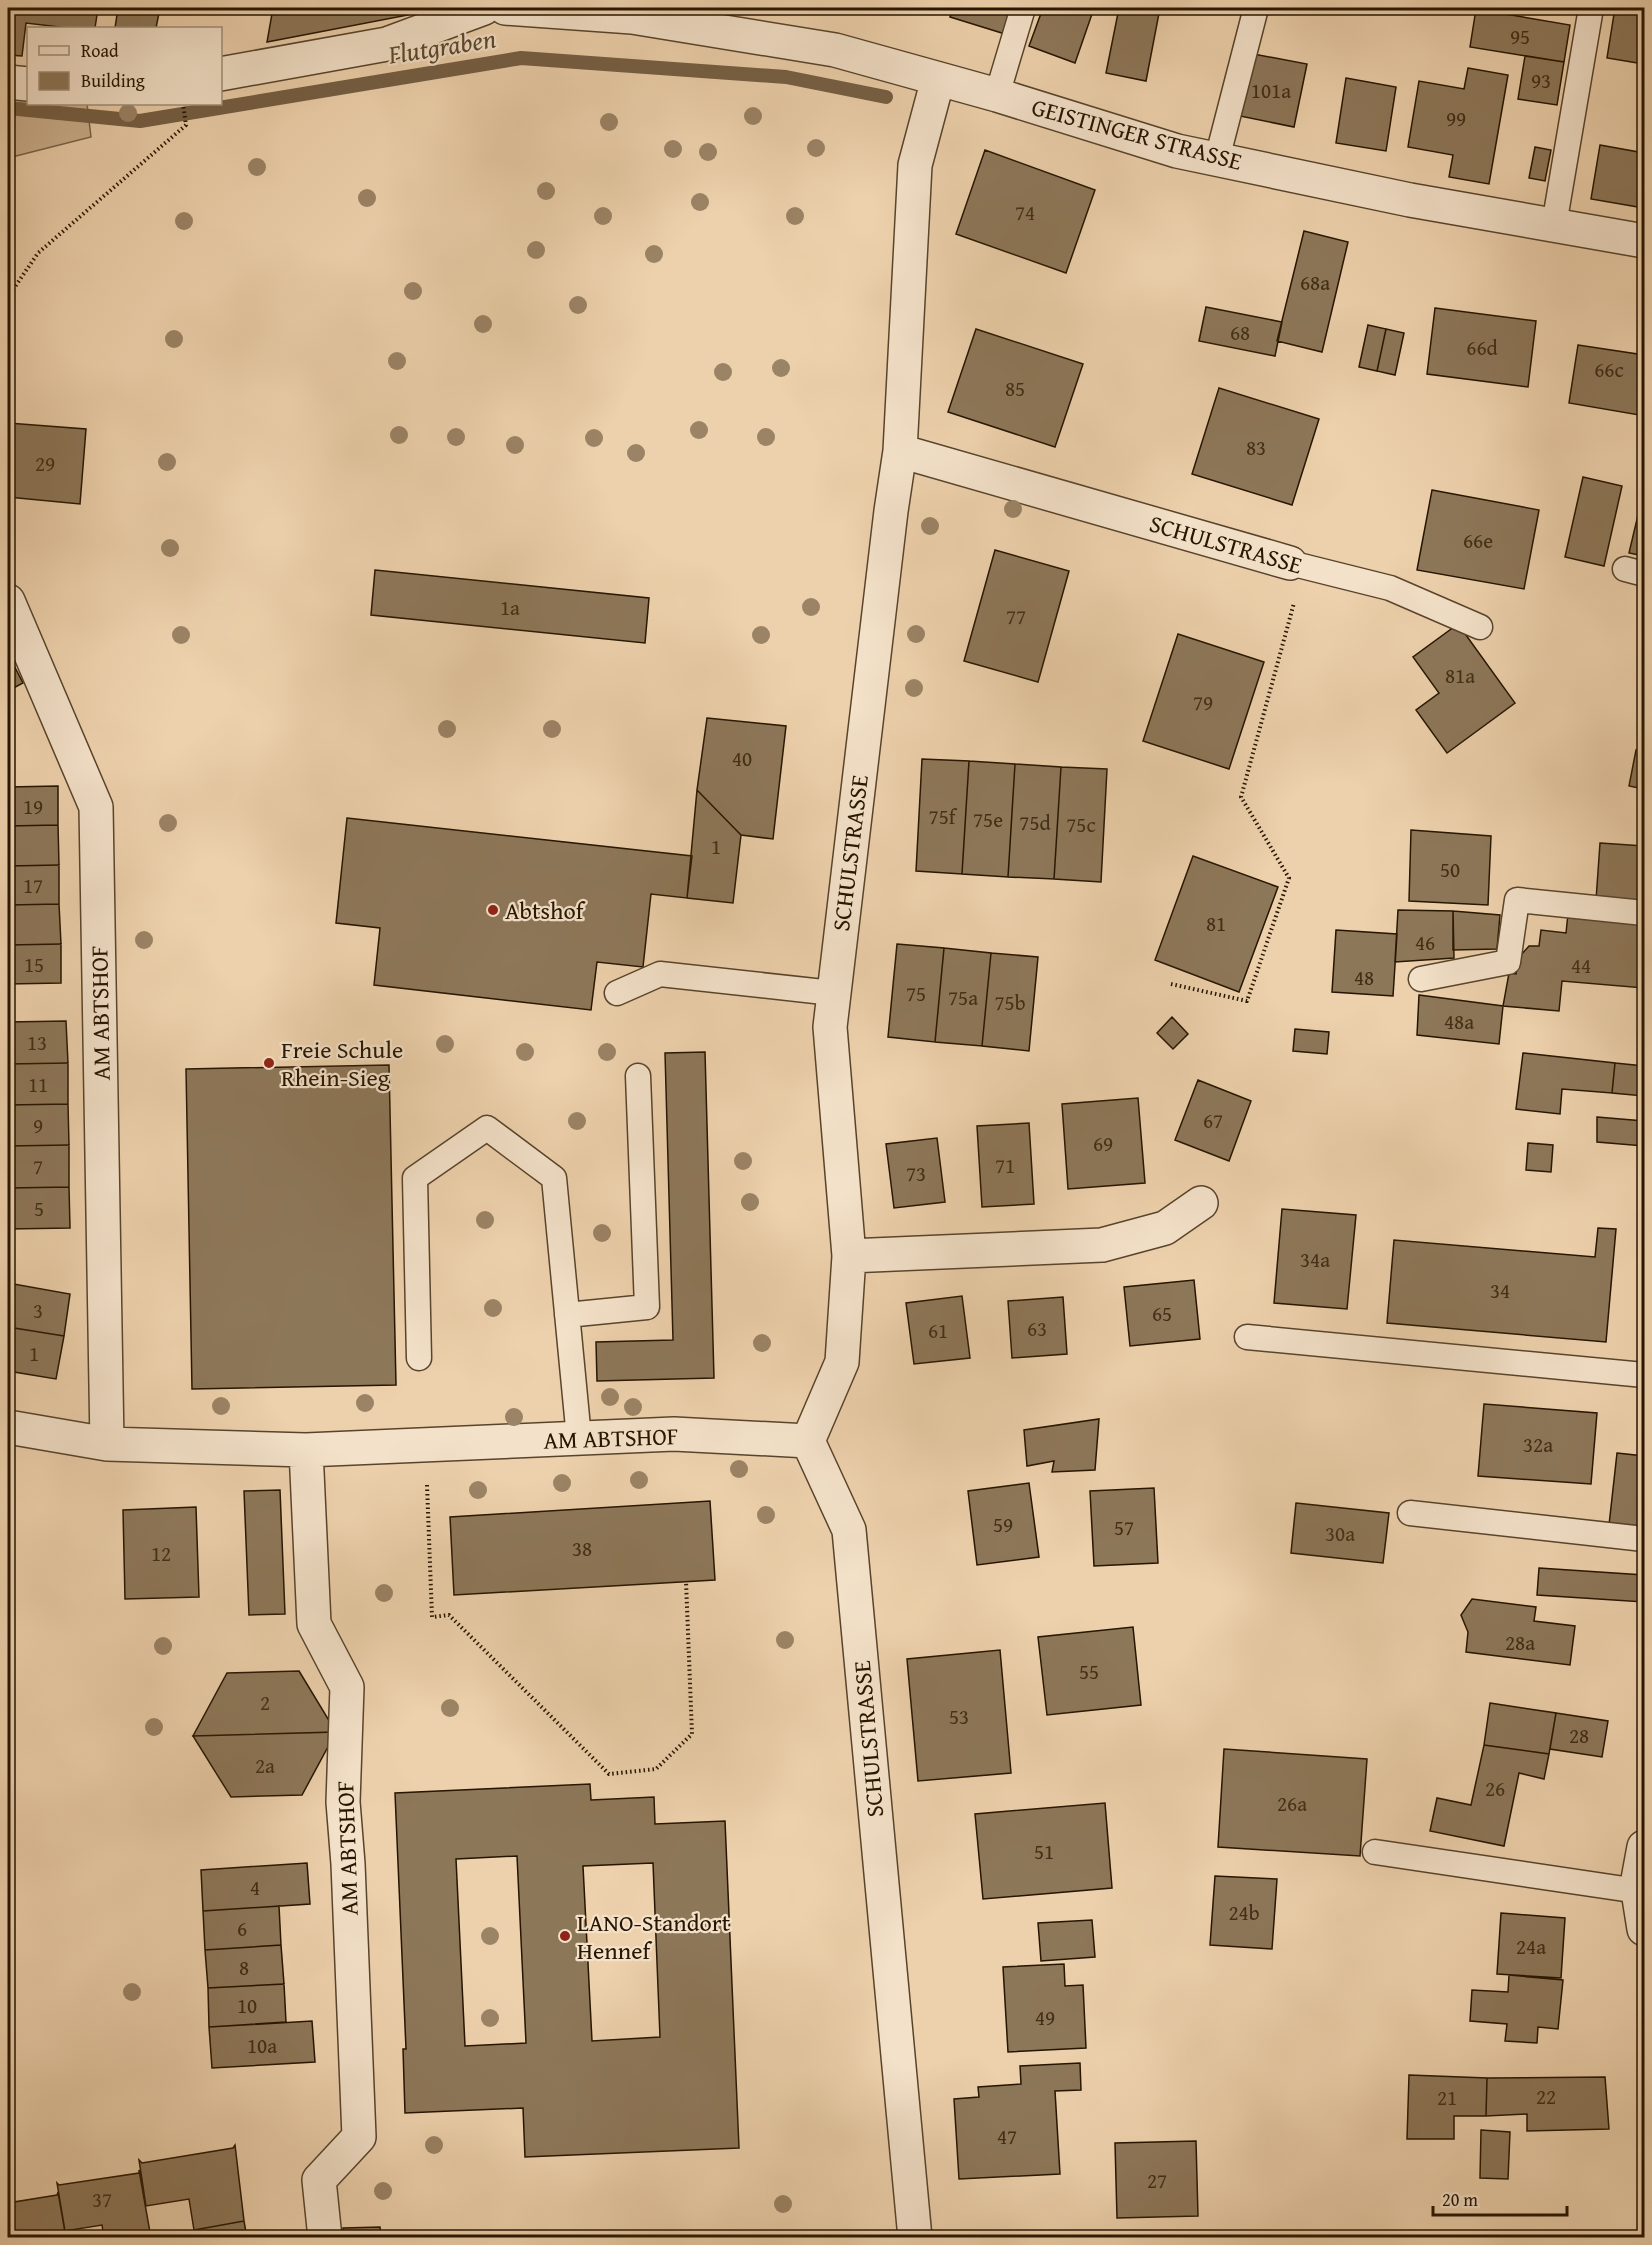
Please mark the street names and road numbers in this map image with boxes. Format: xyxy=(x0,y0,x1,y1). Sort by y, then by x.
street label: GEISTINGER STRASSE xyxy=(1028,89,1246,179)
street label: SCHULSTRASSE xyxy=(1146,505,1306,583)
street label: SCHULSTRASSE xyxy=(823,773,877,933)
street label: AM ABTSHOF xyxy=(81,945,119,1081)
street label: AM ABTSHOF xyxy=(543,1418,679,1458)
street label: SCHULSTRASSE xyxy=(844,1659,892,1819)
street label: AM ABTSHOF xyxy=(327,1780,367,1916)

